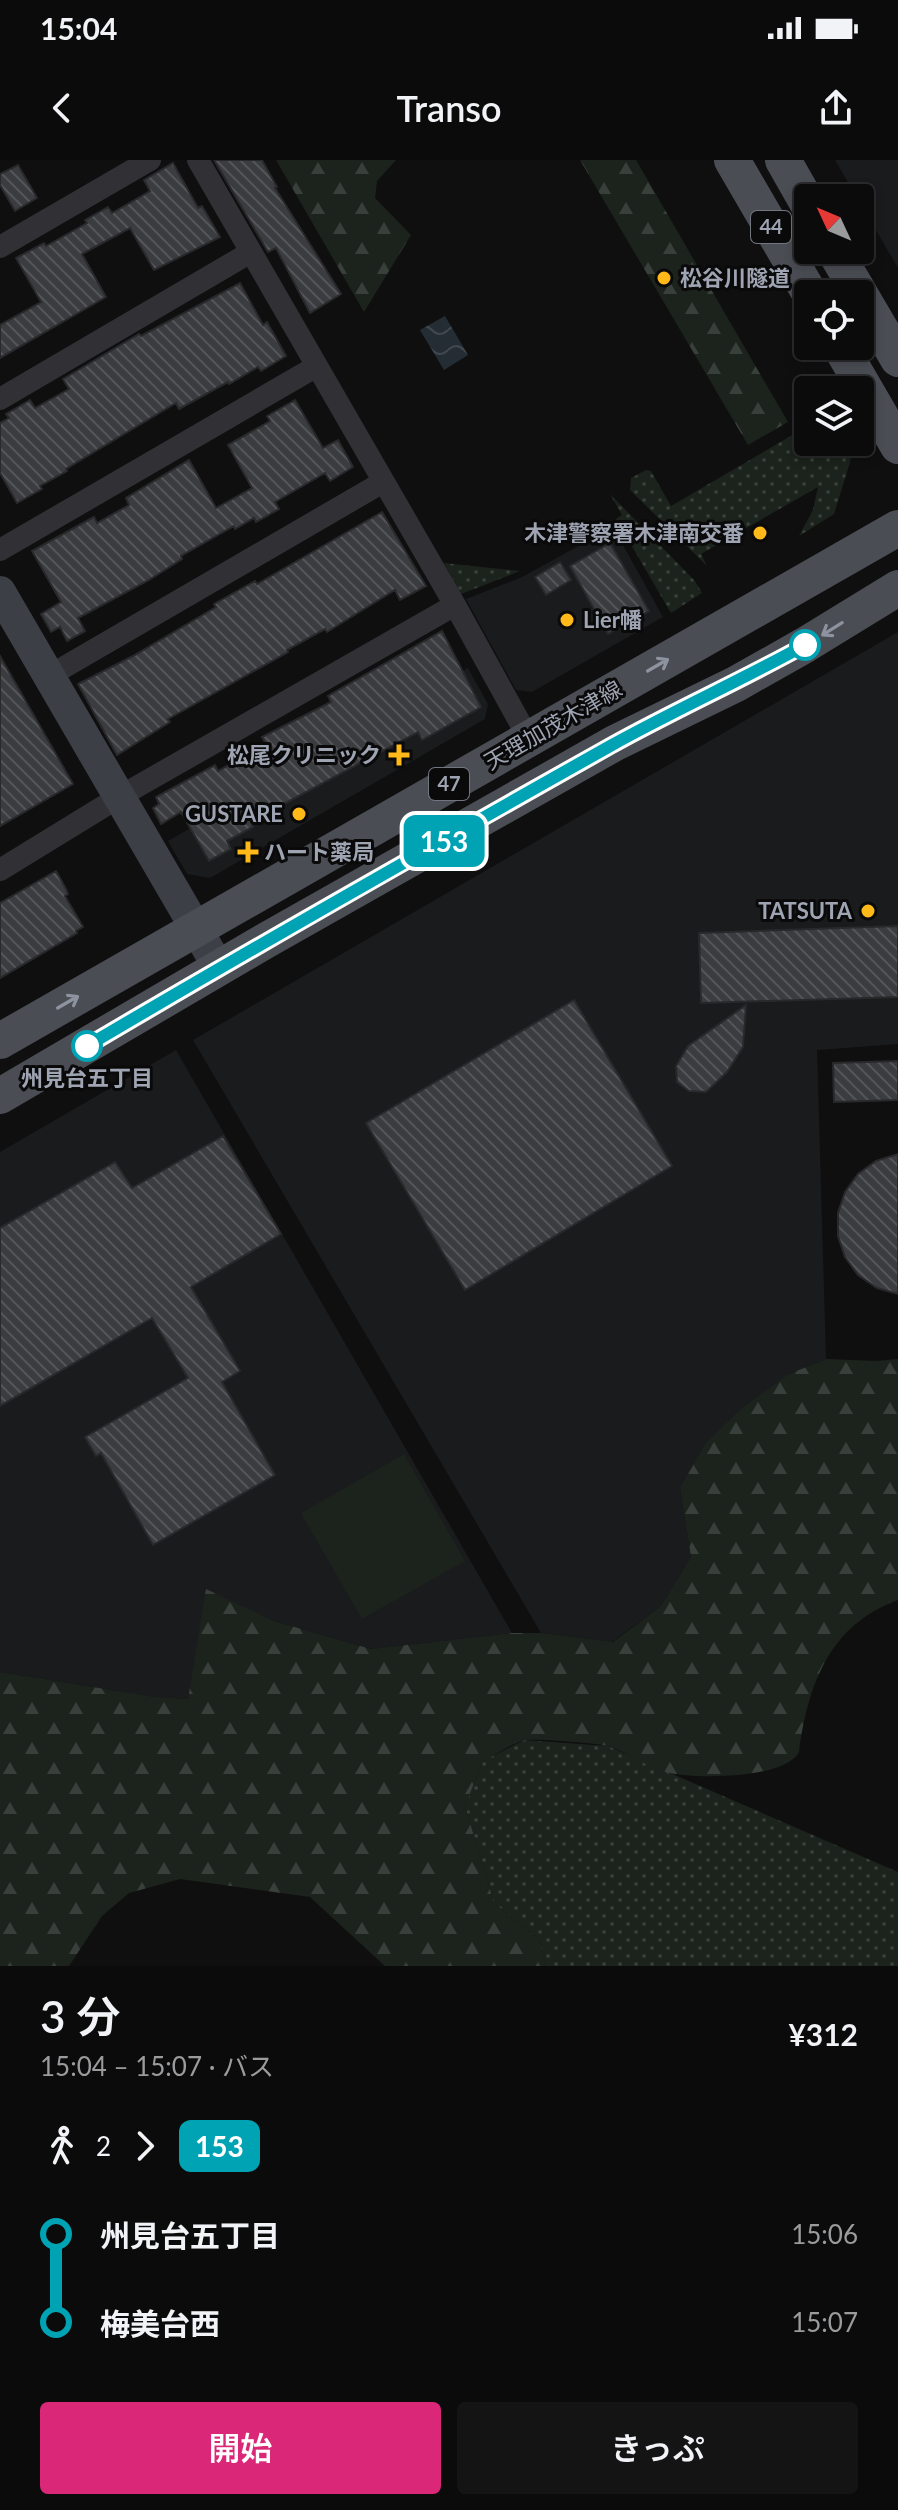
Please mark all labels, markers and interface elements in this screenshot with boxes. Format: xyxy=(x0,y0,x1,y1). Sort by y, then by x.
text: 15:04 xyxy=(40,10,117,46)
icon: back xyxy=(40,86,84,130)
text: Transo xyxy=(396,86,502,130)
icon: share xyxy=(814,86,858,130)
north arrow xyxy=(794,184,874,264)
map controls xyxy=(794,184,874,456)
road number: 44 xyxy=(751,211,791,243)
place label: 松谷川隧道 xyxy=(680,264,790,291)
marker: 松谷川隧道 xyxy=(655,269,673,287)
button: locate xyxy=(794,280,874,360)
button: layers xyxy=(794,376,874,456)
place label: 木津警察署木津南交番 xyxy=(524,519,744,546)
marker: 木津警察署木津南交番 xyxy=(751,524,769,542)
place label: Lier幡 xyxy=(583,606,642,633)
marker: Lier幡 xyxy=(558,611,576,629)
one-way arrow xyxy=(821,621,844,637)
unlabelled marker xyxy=(790,630,820,660)
one-way arrow xyxy=(646,657,669,673)
street label: 天理加茂木津線 xyxy=(479,674,626,775)
place label: 松尾クリニック xyxy=(227,741,381,768)
marker: 松尾クリニック xyxy=(388,744,410,766)
road number: 47 xyxy=(429,768,469,800)
place label: GUSTARE xyxy=(185,800,283,827)
marker: GUSTARE xyxy=(290,805,308,823)
line badge: 153 xyxy=(398,815,490,867)
text: 153 xyxy=(420,824,468,858)
place label: ハート薬局 xyxy=(264,838,374,865)
marker: ハート薬局 xyxy=(239,843,257,861)
place label: TATSUTA xyxy=(758,897,853,924)
marker: TATSUTA xyxy=(859,902,877,920)
one-way arrow xyxy=(56,994,79,1010)
marker: 州見台五丁目 xyxy=(72,1031,102,1061)
place label: 州見台五丁目 xyxy=(21,1064,153,1091)
text: 3 分 xyxy=(40,1990,120,2042)
text: ¥312 xyxy=(788,2016,858,2052)
text: 15:04 – 15:07 · バス xyxy=(40,2050,274,2082)
icon: walk xyxy=(40,2124,84,2168)
icon: forward xyxy=(123,2124,167,2168)
text: 153 xyxy=(195,2129,244,2163)
text: 2 xyxy=(96,2130,111,2162)
text: 州見台五丁目 xyxy=(100,2217,280,2253)
text: 15:06 xyxy=(791,2218,858,2250)
text: 梅美台西 xyxy=(100,2305,220,2341)
text: 15:07 xyxy=(791,2306,858,2338)
button: 開始 xyxy=(40,2402,441,2494)
button: きっぷ xyxy=(457,2402,858,2494)

